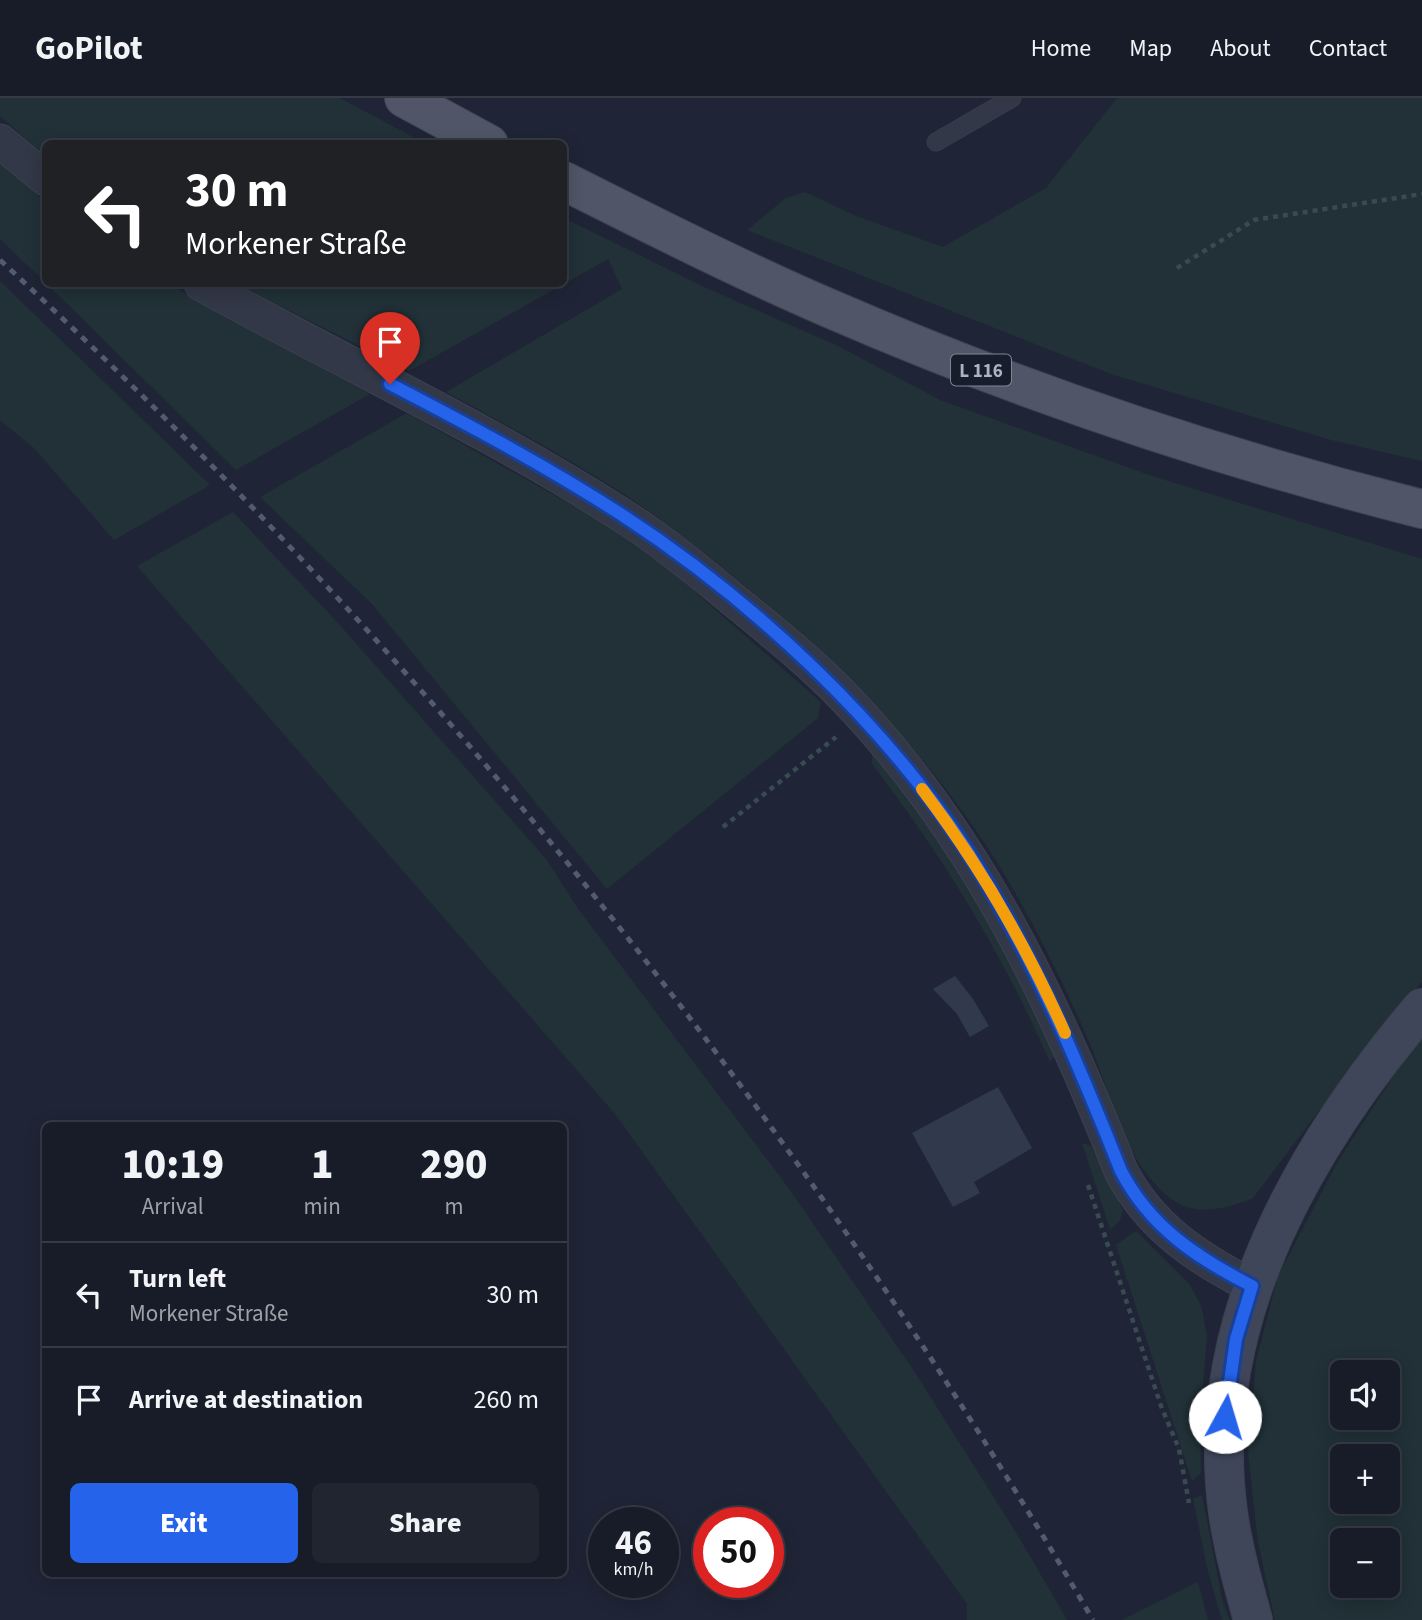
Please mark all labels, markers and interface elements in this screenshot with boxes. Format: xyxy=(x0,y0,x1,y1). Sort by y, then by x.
text: GoPilot xyxy=(35,25,143,72)
text: Home xyxy=(1031,31,1091,66)
text: Map xyxy=(1129,31,1172,66)
text: About xyxy=(1210,31,1271,66)
text: Contact xyxy=(1309,31,1387,66)
text: 30 m xyxy=(185,156,289,226)
icon: left xyxy=(70,168,161,259)
text: Morkener Straße xyxy=(185,221,407,267)
pin xyxy=(360,312,420,384)
icon: arrive xyxy=(371,323,409,361)
road number: L 116 xyxy=(951,354,1011,386)
text: 10:19 xyxy=(121,1135,224,1195)
text: 1 xyxy=(311,1135,333,1195)
text: 290 xyxy=(420,1135,488,1195)
text: Arrival xyxy=(142,1190,204,1223)
text: min xyxy=(304,1190,341,1223)
text: m xyxy=(444,1190,463,1223)
text: Turn left xyxy=(129,1260,226,1297)
icon: left xyxy=(70,1276,108,1314)
text: 30 m xyxy=(486,1276,539,1313)
text: Morkener Straße xyxy=(129,1297,288,1330)
map controls xyxy=(1330,1360,1400,1598)
button: sound xyxy=(1330,1360,1400,1430)
position arrow xyxy=(1188,1380,1262,1454)
icon: arrive xyxy=(70,1381,108,1419)
text: Arrive at destination xyxy=(129,1381,363,1418)
text: 260 m xyxy=(473,1381,539,1418)
button: + xyxy=(1330,1444,1400,1514)
button: Exit xyxy=(70,1483,298,1563)
button: Share xyxy=(312,1483,539,1563)
speed limit sign: 50 xyxy=(693,1507,784,1598)
text: 46 xyxy=(615,1518,652,1568)
button: − xyxy=(1330,1528,1400,1598)
text: km/h xyxy=(614,1557,653,1582)

